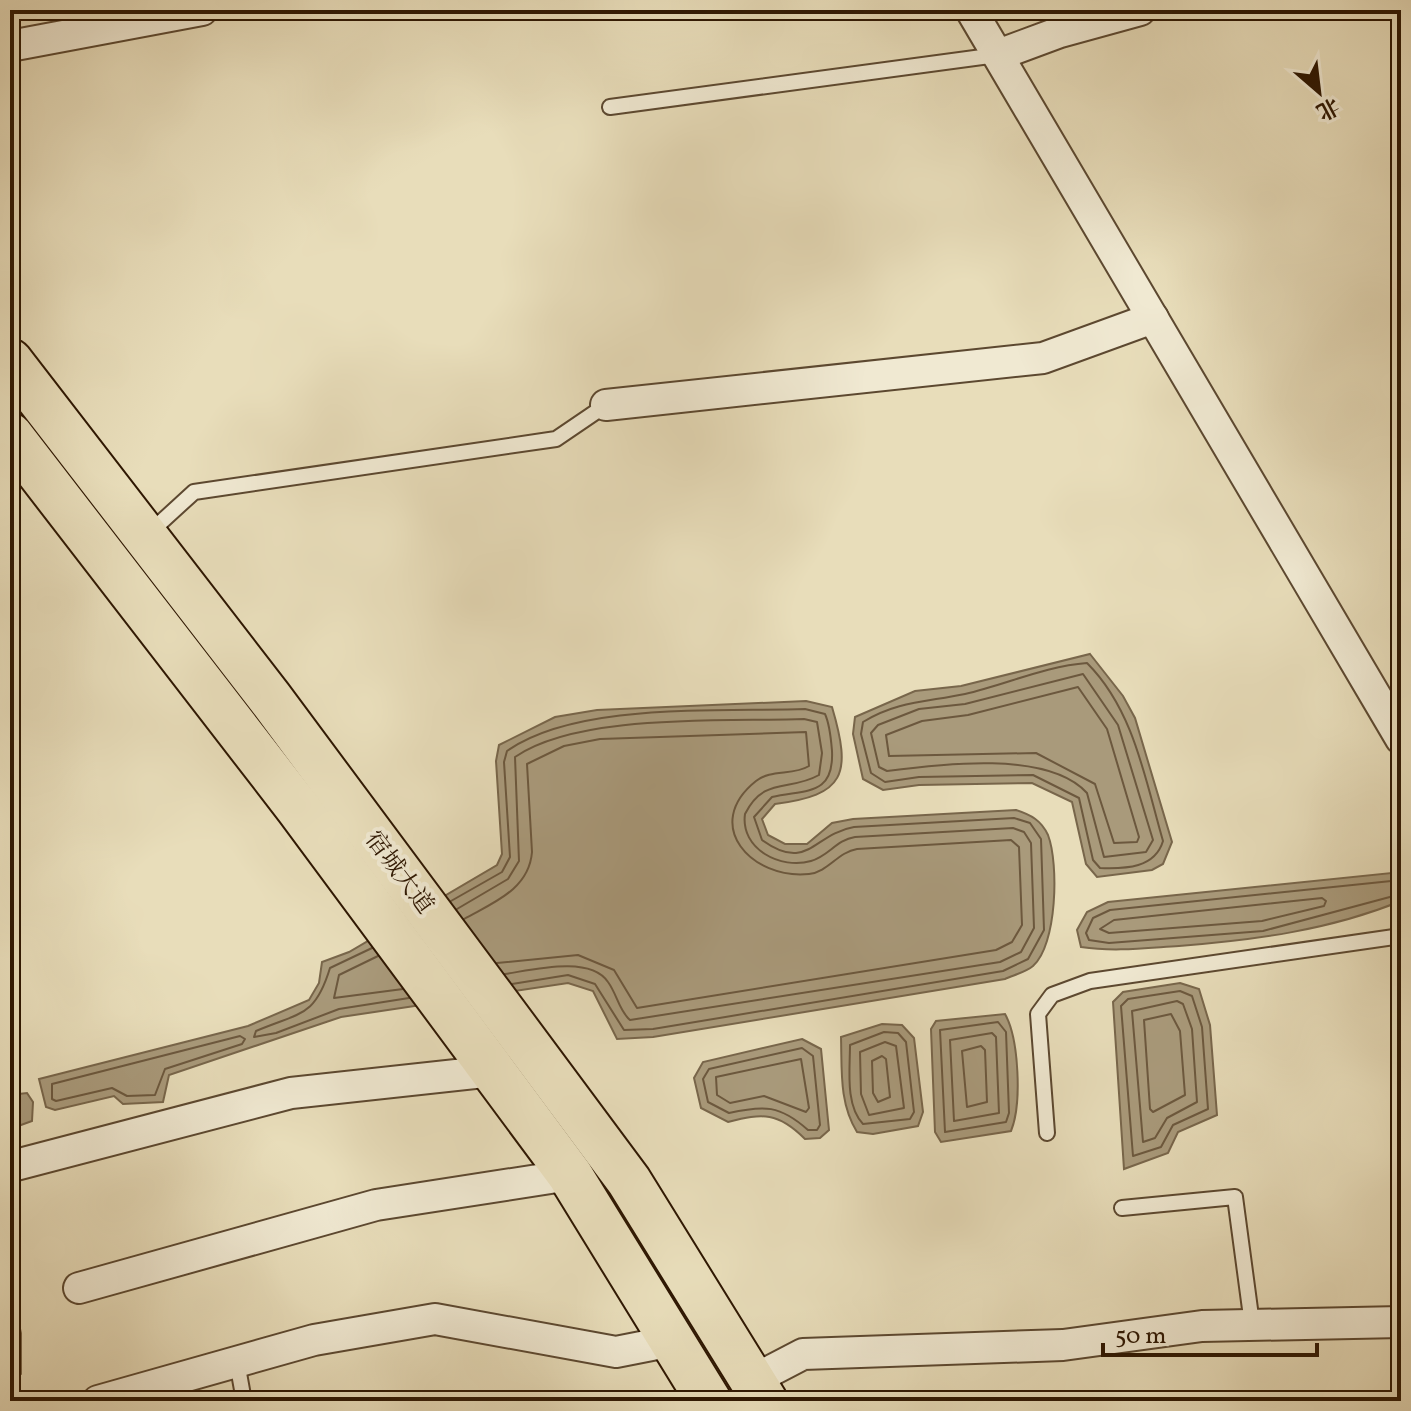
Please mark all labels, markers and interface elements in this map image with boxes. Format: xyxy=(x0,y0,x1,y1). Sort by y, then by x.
north arrow xyxy=(1279,52,1359,132)
text: 北 xyxy=(1310,89,1344,126)
street label: 宿城大道 xyxy=(356,825,441,922)
scale bar xyxy=(1103,1307,1317,1357)
text: 50 m xyxy=(1115,1320,1167,1354)

